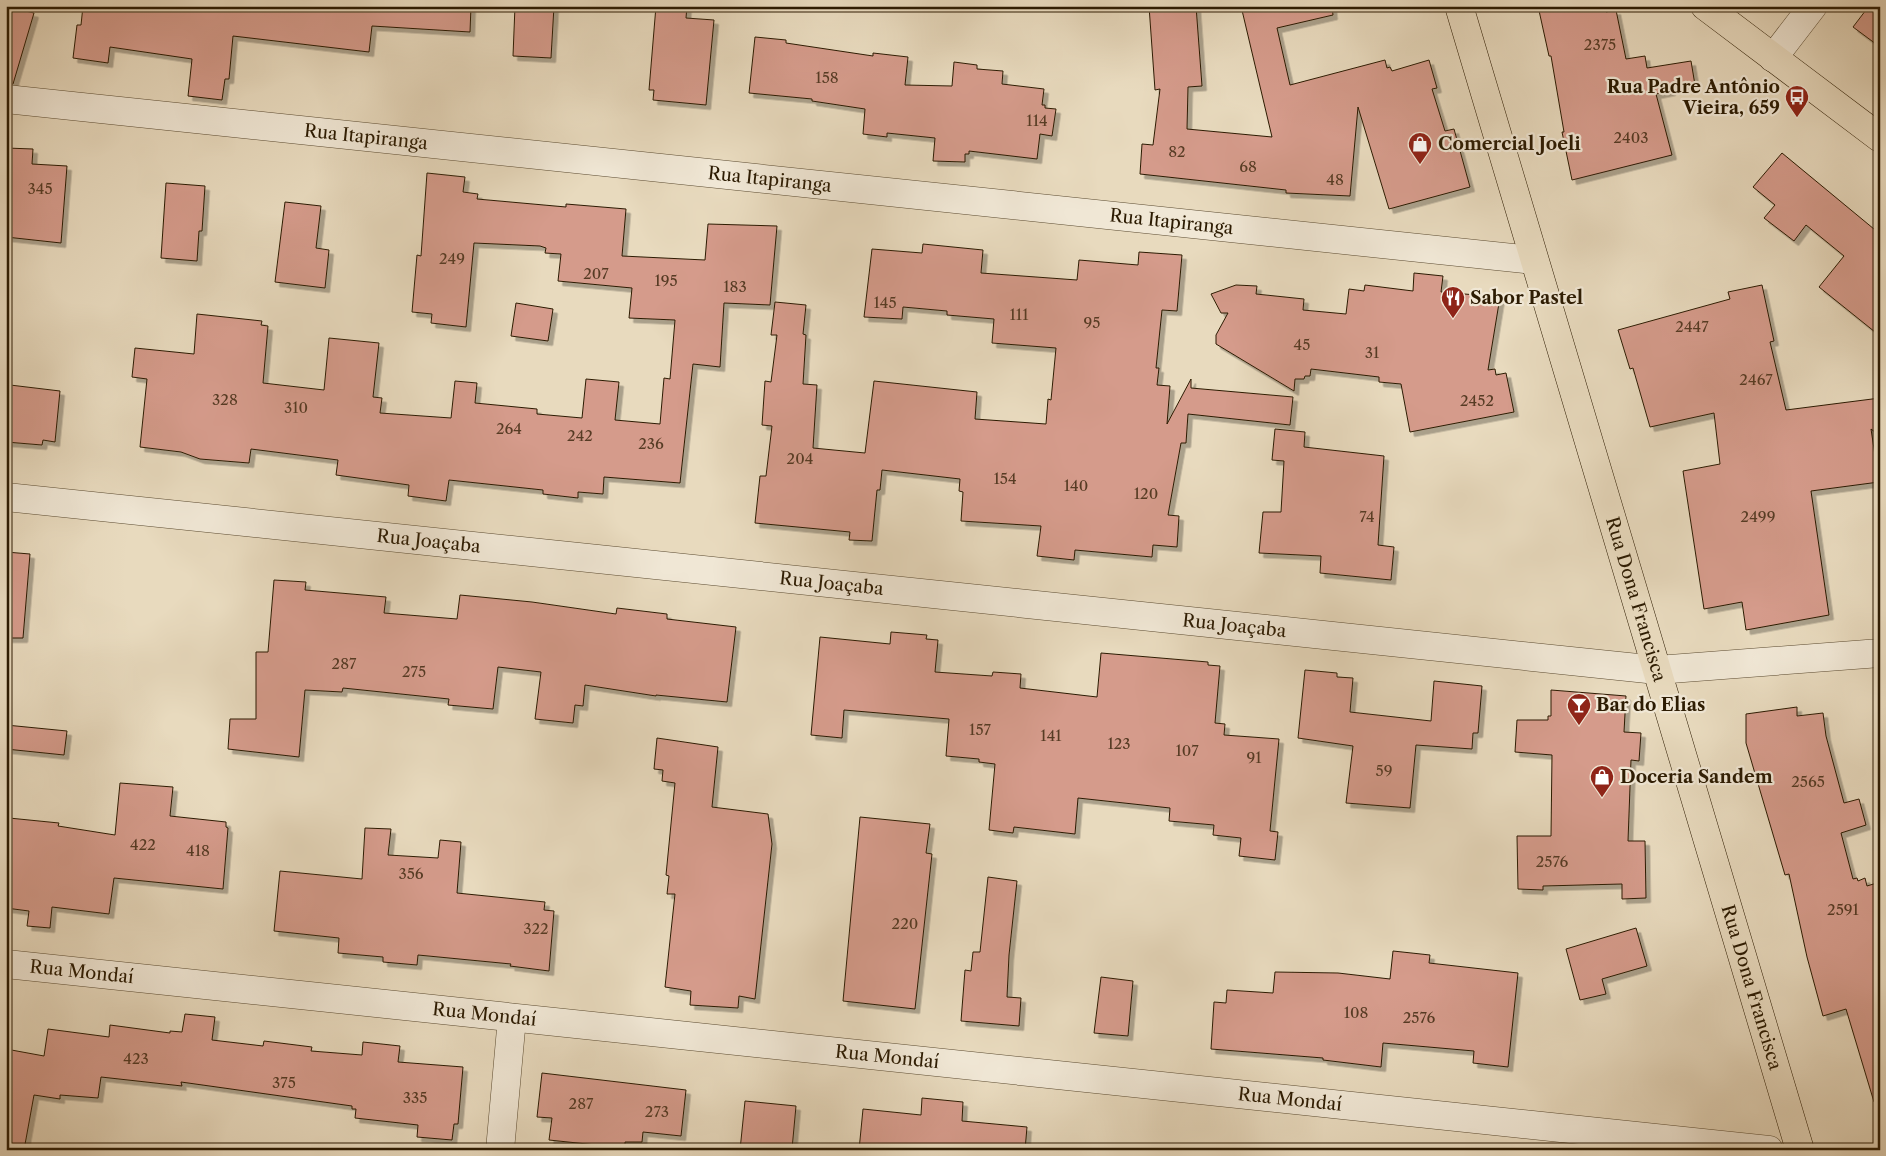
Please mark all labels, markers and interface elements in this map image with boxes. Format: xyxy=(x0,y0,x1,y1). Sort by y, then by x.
house number: 2375 xyxy=(1584,35,1616,54)
house number: 158 xyxy=(815,68,839,87)
place label: Rua Padre Antônio Vieira, 659 xyxy=(1607,76,1780,119)
bus stop icon: Rua Padre Antônio Vieira, 659 xyxy=(1784,84,1810,118)
house number: 114 xyxy=(1026,111,1048,130)
street label: Rua Itapiranga xyxy=(303,119,430,154)
house number: 2403 xyxy=(1613,128,1649,147)
shop icon: Comercial Joeli xyxy=(1407,131,1433,165)
place label: Comercial Joeli xyxy=(1438,133,1581,155)
house number: 82 xyxy=(1168,142,1186,161)
house number: 68 xyxy=(1239,157,1257,176)
street label: Rua Itapiranga xyxy=(707,162,833,197)
house number: 48 xyxy=(1326,170,1344,189)
house number: 345 xyxy=(27,179,53,198)
street label: Rua Itapiranga xyxy=(1108,204,1235,239)
house number: 249 xyxy=(439,249,465,268)
house number: 207 xyxy=(583,264,609,283)
house number: 195 xyxy=(654,271,678,290)
house number: 183 xyxy=(723,277,747,296)
restaurant icon: Sabor Pastel xyxy=(1440,285,1466,319)
place label: Sabor Pastel xyxy=(1470,287,1583,309)
house number: 145 xyxy=(873,293,897,312)
house number: 111 xyxy=(1010,305,1029,324)
house number: 95 xyxy=(1084,313,1100,332)
house number: 2447 xyxy=(1675,317,1709,336)
house number: 45 xyxy=(1294,335,1310,354)
house number: 31 xyxy=(1365,343,1380,362)
house number: 2467 xyxy=(1739,370,1773,389)
house number: 328 xyxy=(212,390,238,409)
house number: 2452 xyxy=(1460,391,1494,410)
house number: 310 xyxy=(284,398,308,417)
house number: 264 xyxy=(496,419,522,438)
house number: 242 xyxy=(567,426,593,445)
house number: 236 xyxy=(638,434,664,453)
house number: 204 xyxy=(787,449,813,468)
house number: 154 xyxy=(993,469,1017,488)
house number: 140 xyxy=(1064,476,1088,495)
house number: 120 xyxy=(1134,484,1158,503)
house number: 74 xyxy=(1359,507,1375,526)
house number: 2499 xyxy=(1741,507,1775,526)
street label: Rua Dona Francisca xyxy=(1601,514,1671,685)
street label: Rua Joaçaba xyxy=(376,525,482,558)
street label: Rua Joaçaba xyxy=(778,567,885,600)
street label: Rua Joaçaba xyxy=(1181,609,1288,642)
house number: 287 xyxy=(332,654,357,673)
house number: 275 xyxy=(402,662,426,681)
bar icon: Bar do Elias xyxy=(1566,692,1592,726)
place label: Bar do Elias xyxy=(1596,694,1705,716)
house number: 157 xyxy=(969,720,992,739)
house number: 141 xyxy=(1040,726,1062,745)
house number: 123 xyxy=(1107,734,1131,753)
house number: 107 xyxy=(1175,741,1199,760)
house number: 91 xyxy=(1246,748,1262,767)
house number: 59 xyxy=(1376,761,1392,780)
shop icon: Doceria Sandem xyxy=(1589,764,1615,798)
place label: Doceria Sandem xyxy=(1620,766,1773,788)
house number: 2565 xyxy=(1791,772,1825,791)
house number: 422 xyxy=(130,835,156,854)
house number: 418 xyxy=(186,841,210,860)
house number: 2576 xyxy=(1536,852,1569,871)
house number: 356 xyxy=(398,864,424,883)
house number: 2591 xyxy=(1827,900,1860,919)
street label: Rua Dona Francisca xyxy=(1717,902,1787,1073)
house number: 220 xyxy=(892,914,918,933)
house number: 322 xyxy=(523,919,549,938)
street label: Rua Mondaí xyxy=(29,956,135,988)
street label: Rua Mondaí xyxy=(431,998,538,1031)
house number: 108 xyxy=(1344,1003,1368,1022)
house number: 2576 xyxy=(1403,1008,1436,1027)
street label: Rua Mondaí xyxy=(834,1041,941,1073)
house number: 423 xyxy=(123,1049,149,1068)
house number: 375 xyxy=(272,1073,296,1092)
street label: Rua Mondaí xyxy=(1237,1083,1343,1116)
house number: 335 xyxy=(403,1088,427,1107)
house number: 287 xyxy=(569,1094,594,1113)
house number: 273 xyxy=(645,1102,669,1121)

